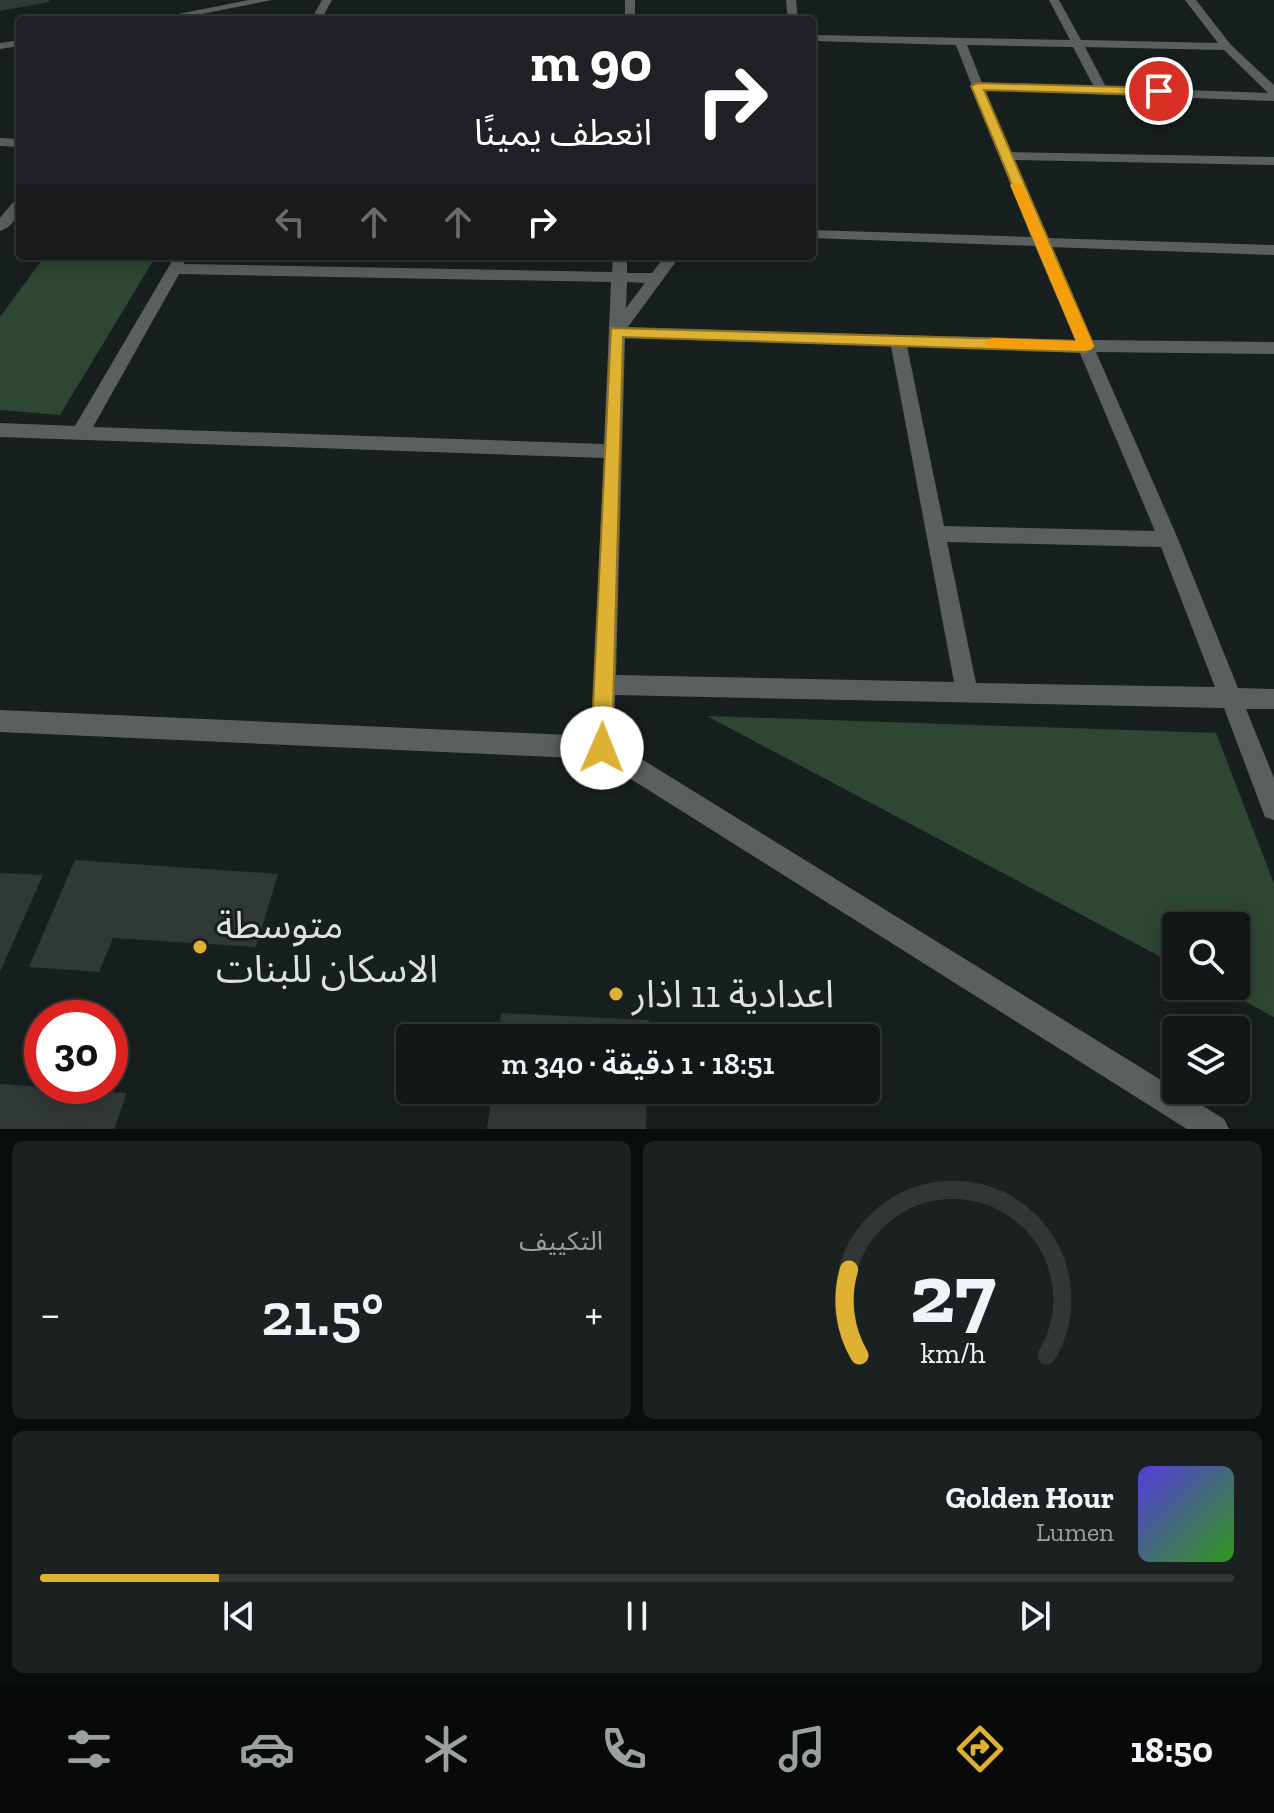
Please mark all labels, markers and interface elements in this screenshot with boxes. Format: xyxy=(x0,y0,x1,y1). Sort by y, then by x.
text: 90 m xyxy=(530,28,652,95)
icon: right xyxy=(680,48,784,152)
pin xyxy=(1125,57,1193,125)
icon: arrive xyxy=(1137,69,1181,113)
text: انعطف يمينًا xyxy=(474,111,652,154)
icon: left xyxy=(268,200,312,244)
icon: ahead xyxy=(352,200,396,244)
icon: ahead xyxy=(436,200,480,244)
icon: right xyxy=(520,200,564,244)
position arrow xyxy=(560,706,644,790)
place label: متوسطة الاسكان للبنات xyxy=(216,902,438,992)
map controls xyxy=(1162,912,1250,1104)
button: search xyxy=(1162,912,1250,1000)
marker: متوسطة الاسكان للبنات xyxy=(191,938,209,956)
place label: اعدادية 11 اذار xyxy=(631,971,834,1017)
marker: اعدادية 11 اذار xyxy=(607,985,625,1003)
speed limit sign: 30 xyxy=(24,1000,128,1104)
button: layers xyxy=(1162,1016,1250,1104)
text: 18:51 · 1 دقيقة · 340 m xyxy=(502,1046,774,1082)
text: التكييف xyxy=(519,1225,603,1257)
text: 27 xyxy=(910,1243,995,1343)
text: 21.5° xyxy=(261,1278,384,1350)
text: − xyxy=(40,1287,61,1340)
text: + xyxy=(584,1287,603,1340)
text: km/h xyxy=(920,1336,985,1370)
text: Golden Hour xyxy=(946,1480,1114,1516)
text: Lumen xyxy=(1036,1516,1114,1548)
icon: previous xyxy=(217,1594,261,1638)
icon: pause xyxy=(615,1594,659,1638)
icon: next xyxy=(1013,1594,1057,1638)
icon: filters xyxy=(61,1721,117,1777)
icon: car xyxy=(239,1721,295,1777)
icon: climate xyxy=(418,1721,474,1777)
icon: phone xyxy=(596,1721,652,1777)
icon: music xyxy=(774,1721,830,1777)
icon: directions xyxy=(952,1721,1008,1777)
text: 18:50 xyxy=(1130,1728,1213,1771)

